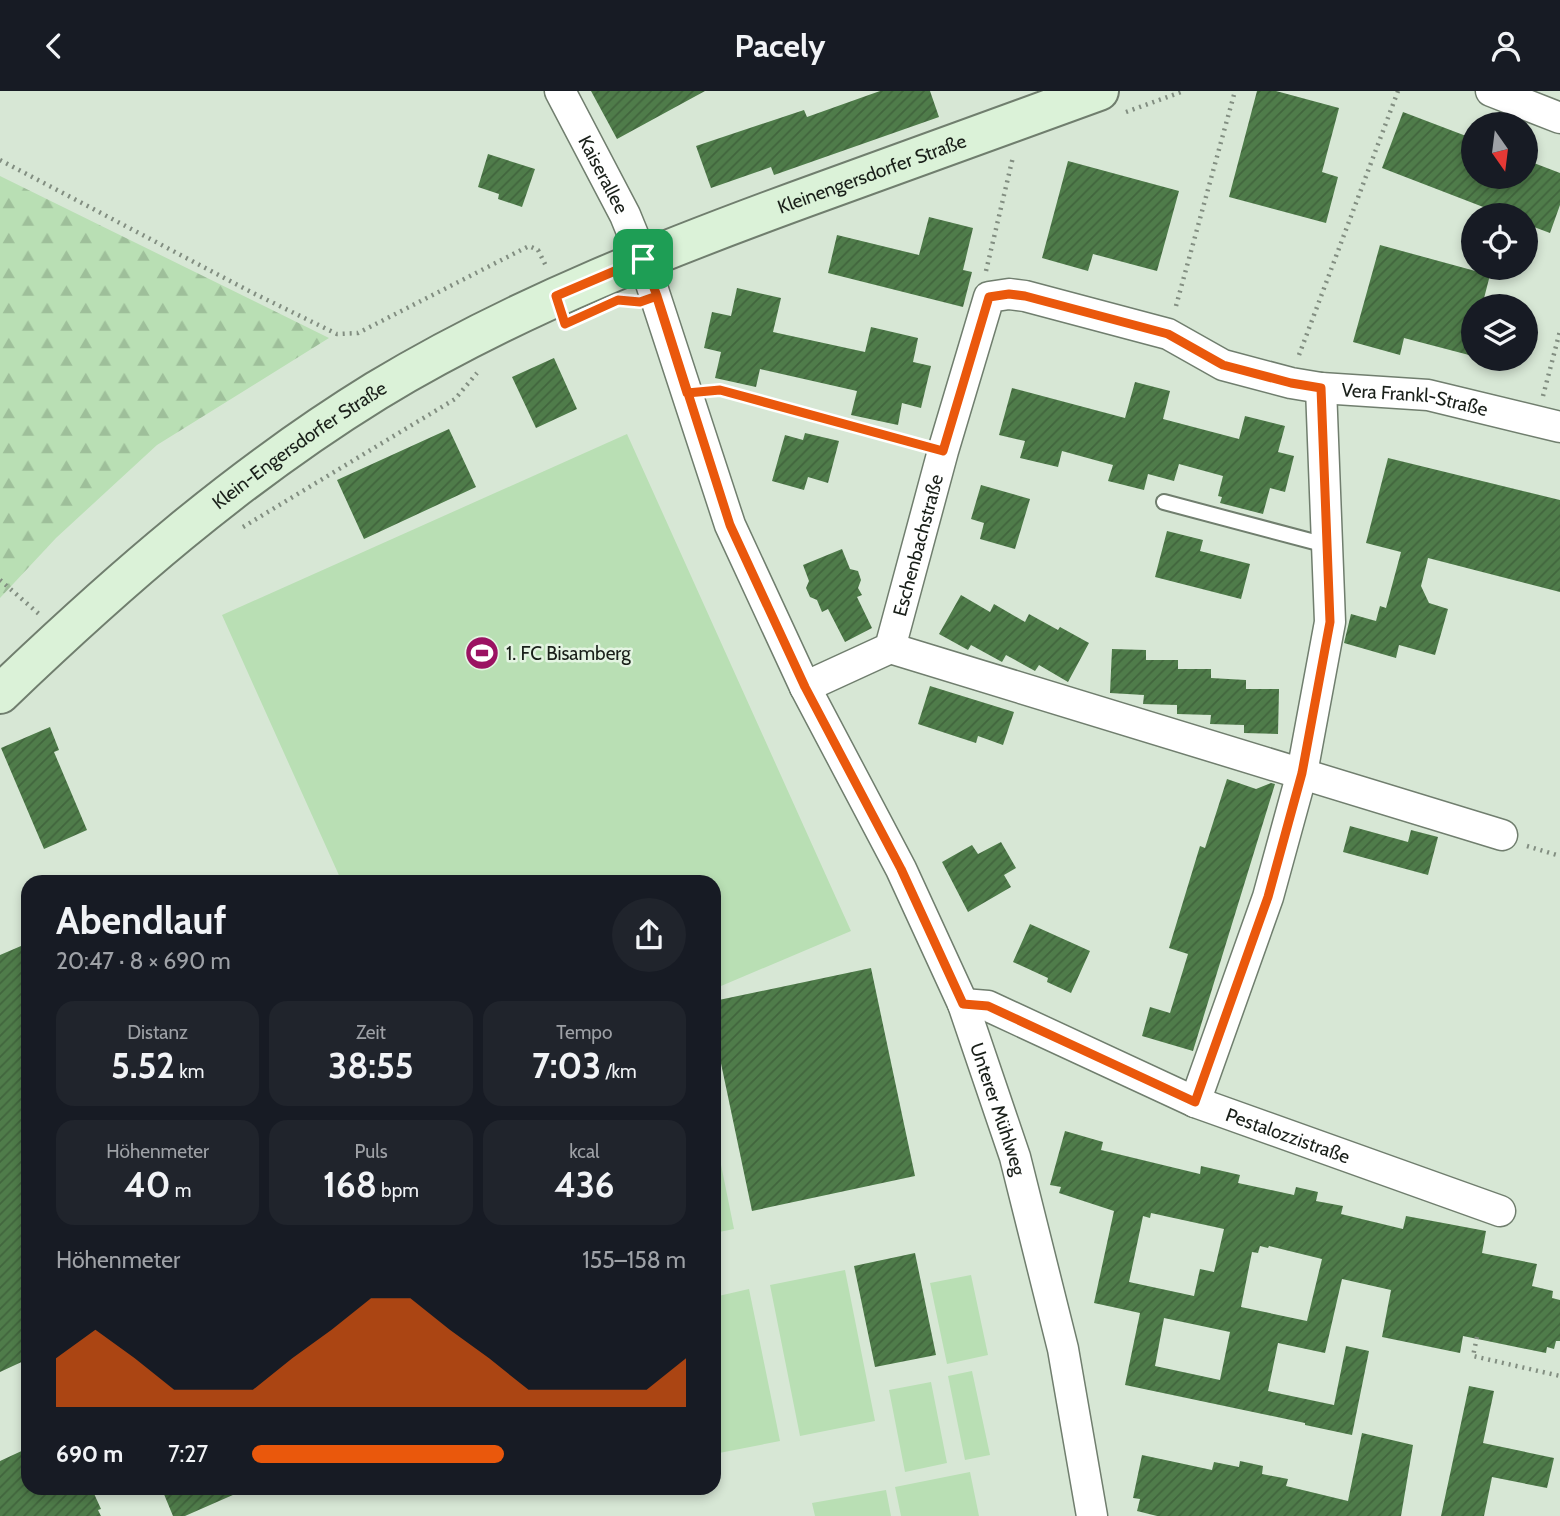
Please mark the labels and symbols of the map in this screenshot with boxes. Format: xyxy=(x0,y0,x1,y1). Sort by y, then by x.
north arrow xyxy=(1461,112,1538,189)
street label: Kleinengersdorfer Straße xyxy=(774,129,970,219)
street label: Kaiserallee xyxy=(573,132,633,218)
pin xyxy=(613,229,673,289)
street label: Klein-Engersdorfer Straße xyxy=(208,376,391,514)
street label: Vera Frankl-Straße xyxy=(1341,378,1490,421)
street label: Eschenbachstraße xyxy=(888,472,948,619)
sports icon: 1. FC Bisamberg xyxy=(463,634,501,672)
place label: 1. FC Bisamberg xyxy=(506,642,631,665)
street label: Unterer Mühlweg xyxy=(965,1040,1030,1178)
street label: Pestalozzistraße xyxy=(1223,1103,1353,1169)

